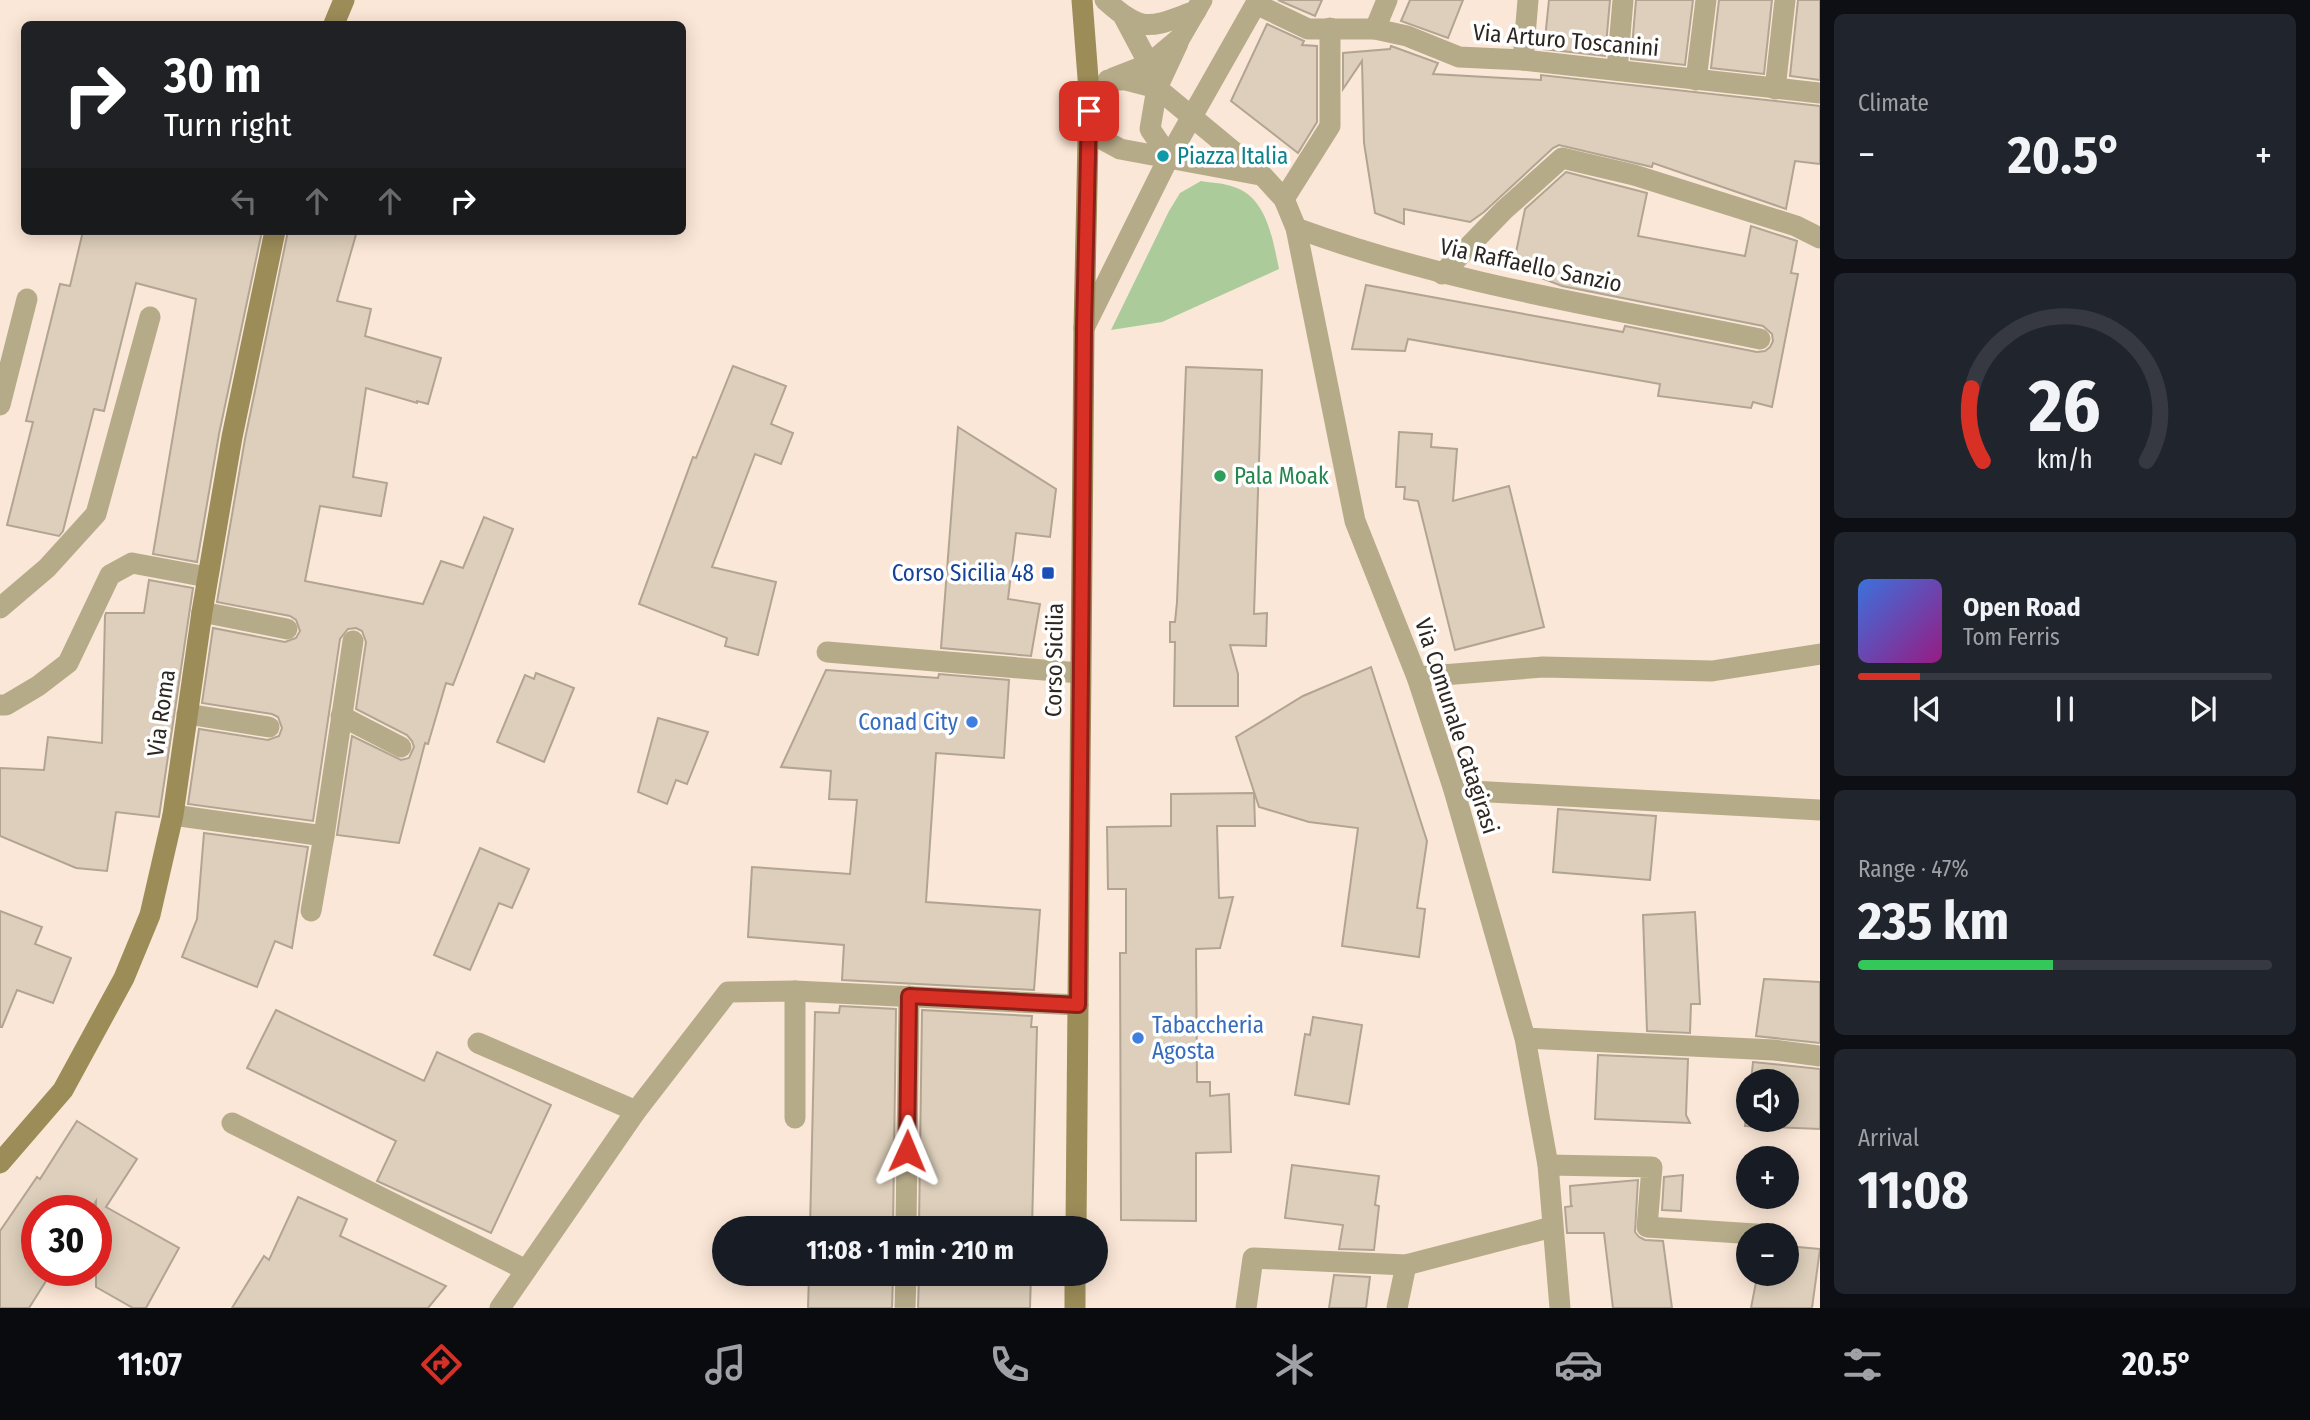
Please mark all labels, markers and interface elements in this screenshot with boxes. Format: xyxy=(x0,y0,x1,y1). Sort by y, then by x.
street label: Via Arturo Toscanini xyxy=(1472,18,1660,62)
text: 30 m xyxy=(164,46,262,105)
icon: right xyxy=(49,49,140,140)
pin xyxy=(1059,81,1119,141)
text: Climate xyxy=(1858,89,1929,117)
icon: arrive xyxy=(1070,92,1108,130)
text: Turn right xyxy=(164,106,291,144)
text: 20.5° xyxy=(2008,124,2122,187)
text: − xyxy=(1858,132,1875,178)
text: + xyxy=(2255,132,2272,178)
place label: Piazza Italia xyxy=(1177,142,1288,170)
marker: Piazza Italia xyxy=(1155,148,1171,164)
icon: left xyxy=(225,182,263,220)
icon: ahead xyxy=(298,182,336,220)
icon: ahead xyxy=(371,182,409,220)
icon: right xyxy=(444,182,482,220)
street label: Via Raffaello Sanzio xyxy=(1437,232,1625,298)
text: 26 xyxy=(2028,364,2101,451)
text: km/h xyxy=(2037,445,2093,475)
place label: Pala Moak xyxy=(1234,462,1329,490)
marker: Pala Moak xyxy=(1212,468,1228,484)
place label: Corso Sicilia 48 xyxy=(892,559,1034,587)
marker: Corso Sicilia 48 xyxy=(1040,565,1056,581)
text: Open Road xyxy=(1963,592,2081,623)
street label: Corso Sicilia xyxy=(1039,603,1069,717)
street label: Via Comunale Catagirasi xyxy=(1409,615,1505,837)
text: Tom Ferris xyxy=(1963,623,2060,651)
street label: Via Roma xyxy=(141,668,181,758)
icon: previous xyxy=(1908,690,1946,728)
icon: pause xyxy=(2046,690,2084,728)
icon: next xyxy=(2184,690,2222,728)
place label: Conad City xyxy=(858,708,959,736)
marker: Conad City xyxy=(964,714,980,730)
text: Range · 47% xyxy=(1858,855,1969,883)
text: 235 km xyxy=(1858,890,2009,953)
place label: Tabaccheria Agosta xyxy=(1152,1011,1264,1065)
marker: Tabaccheria Agosta xyxy=(1130,1030,1146,1046)
map controls xyxy=(1736,1069,1799,1286)
button: sound xyxy=(1736,1069,1799,1132)
position arrow xyxy=(870,1114,944,1188)
text: Arrival xyxy=(1858,1124,1919,1152)
button: + xyxy=(1736,1146,1799,1209)
text: 11:08 xyxy=(1858,1159,1969,1222)
speed limit sign: 30 xyxy=(21,1195,112,1286)
button: − xyxy=(1736,1223,1799,1286)
text: 11:08 · 1 min · 210 m xyxy=(806,1235,1014,1266)
icon: directions xyxy=(417,1340,466,1389)
icon: music xyxy=(701,1340,750,1389)
icon: phone xyxy=(985,1340,1034,1389)
icon: climate xyxy=(1270,1340,1319,1389)
icon: car xyxy=(1554,1340,1603,1389)
icon: filters xyxy=(1838,1340,1887,1389)
text: 11:07 xyxy=(118,1345,182,1383)
text: 20.5° xyxy=(2122,1345,2192,1383)

